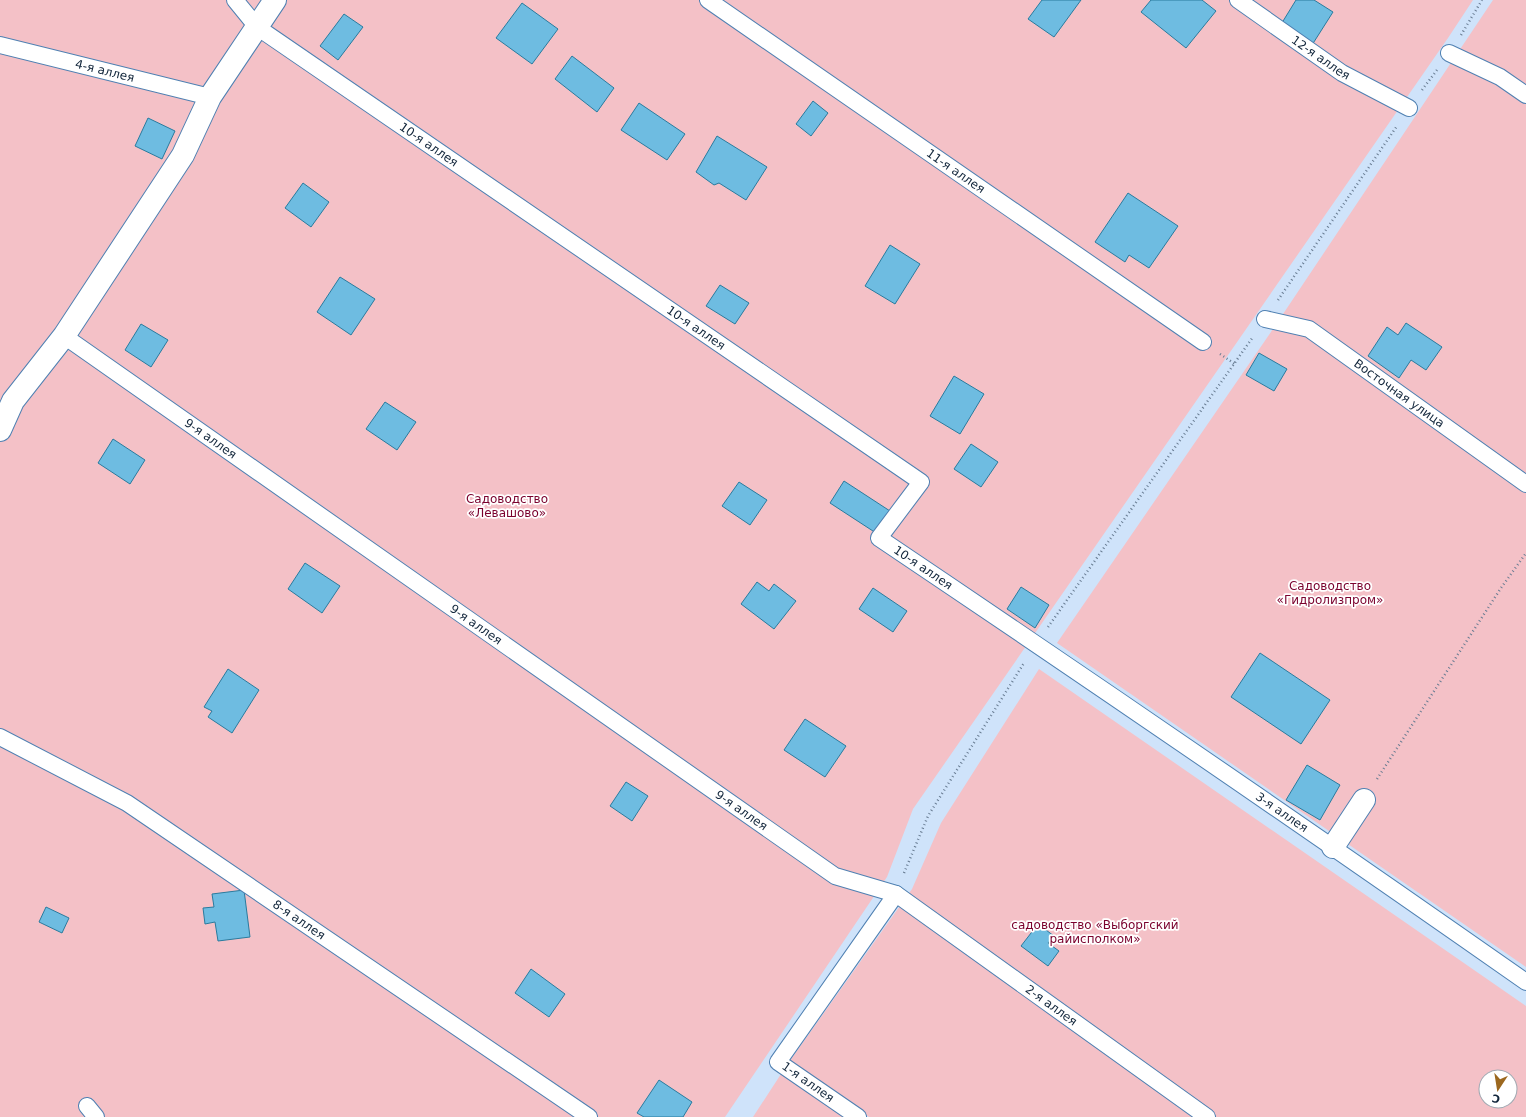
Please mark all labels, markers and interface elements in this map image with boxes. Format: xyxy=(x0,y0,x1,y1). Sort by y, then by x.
street label: 12-я аллея xyxy=(1289,33,1352,83)
street label: 4-я аллея xyxy=(74,57,136,85)
street label: 10-я аллея xyxy=(397,120,461,170)
street label: 11-я аллея xyxy=(924,146,988,196)
street label: 10-я аллея xyxy=(664,303,728,353)
street label: Восточная улица xyxy=(1351,356,1447,431)
street label: 9-я аллея xyxy=(182,416,239,462)
park label: Садоводство «Левашово» xyxy=(466,492,548,520)
street label: 10-я аллея xyxy=(891,543,955,593)
park label: Садоводство «Гидролизпром» xyxy=(1277,579,1383,607)
street label: 9-я аллея xyxy=(447,602,505,648)
street label: 9-я аллея xyxy=(713,787,770,833)
street label: 3-я аллея xyxy=(1253,789,1311,835)
street label: 8-я аллея xyxy=(270,897,328,943)
park label: садоводство «Выборгский райисполком» xyxy=(1011,918,1179,946)
street label: 2-я аллея xyxy=(1023,982,1080,1029)
street label: 1-я аллея xyxy=(779,1059,837,1105)
north arrow xyxy=(1478,1069,1518,1109)
text: С xyxy=(1491,1091,1501,1105)

